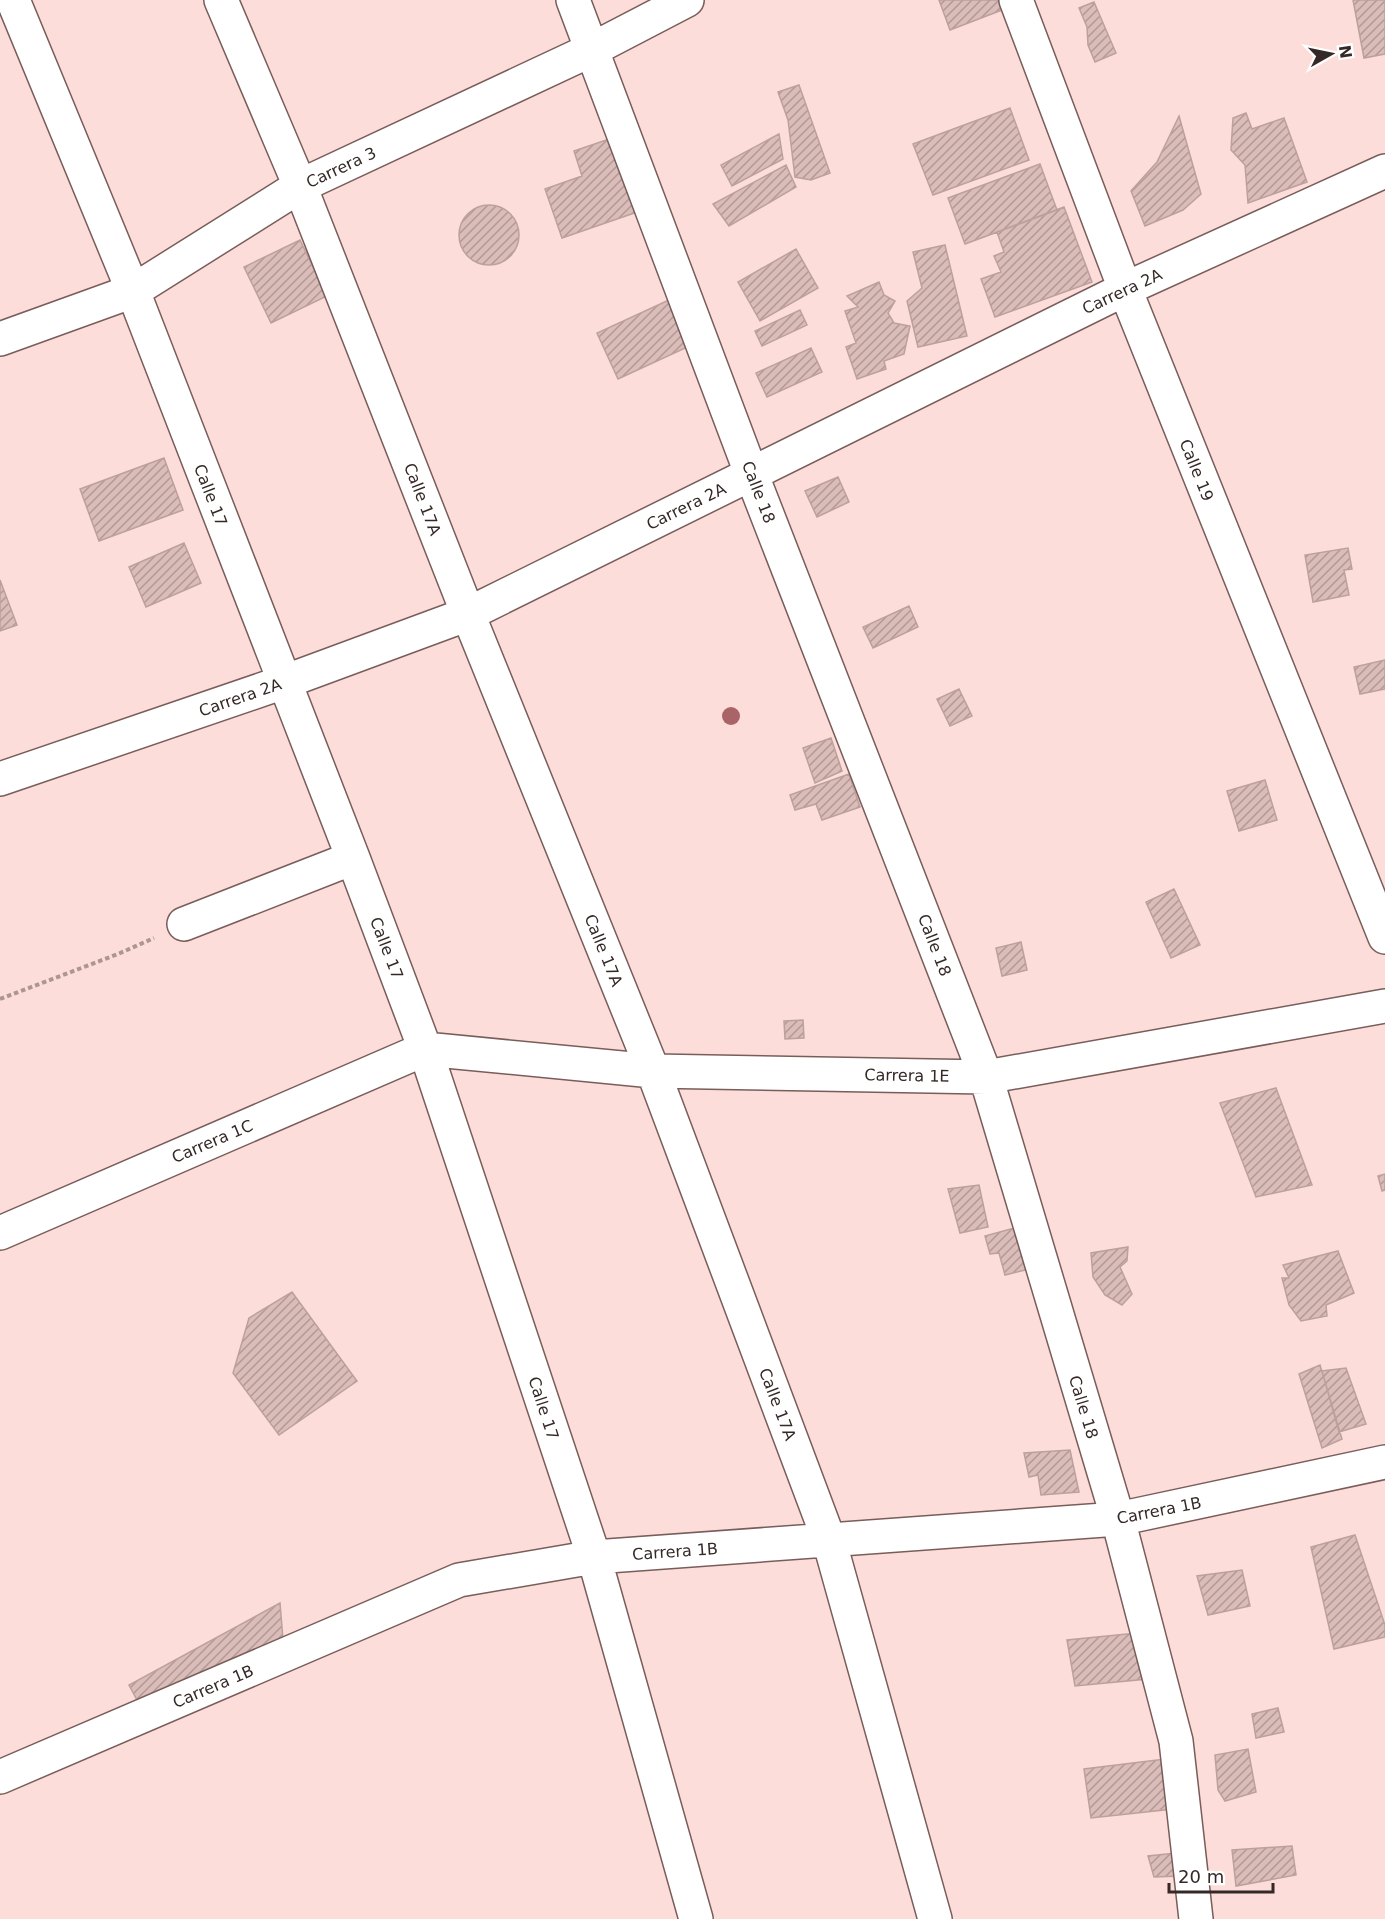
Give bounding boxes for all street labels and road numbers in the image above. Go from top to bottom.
street label: Carrera 3 [303,143,379,192]
street label: Carrera 2A [1079,265,1165,318]
street label: Calle 19 [1176,436,1218,504]
street label: Calle 18 [738,458,779,526]
street label: Calle 17A [400,460,445,538]
street label: Calle 17 [190,461,231,529]
street label: Carrera 2A [643,479,729,534]
street label: Carrera 2A [196,674,284,720]
street label: Calle 17A [580,911,627,989]
street label: Calle 18 [914,911,955,979]
street label: Calle 17 [366,914,407,982]
street label: Carrera 1E [864,1065,950,1086]
street label: Carrera 1C [169,1116,256,1167]
street label: Calle 17A [755,1365,800,1443]
street label: Calle 18 [1065,1373,1102,1441]
street label: Calle 17 [524,1374,563,1442]
street label: Carrera 1B [1115,1493,1203,1528]
street label: Carrera 1B [631,1539,719,1564]
street label: Carrera 1B [170,1661,256,1712]

